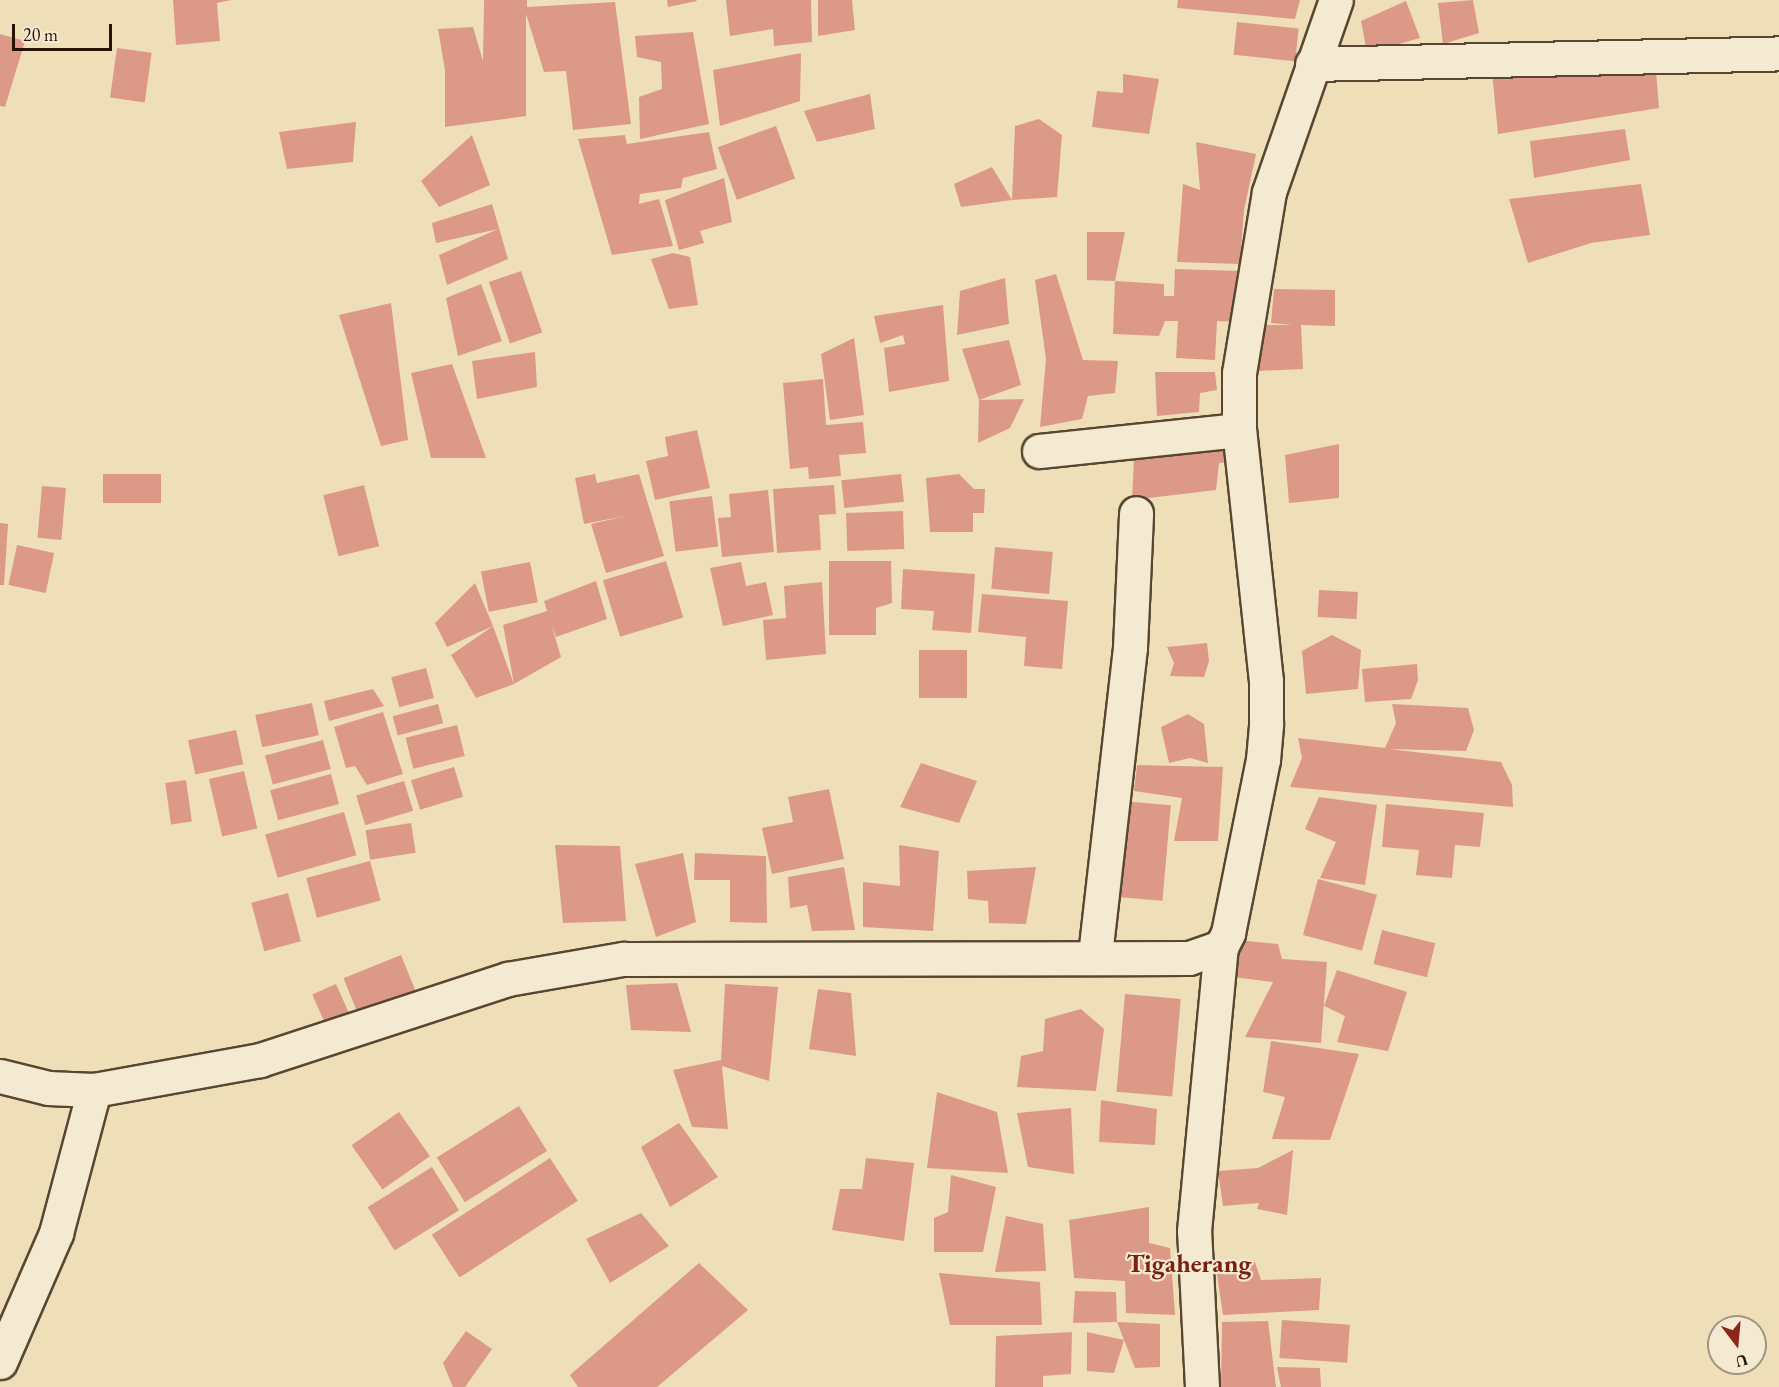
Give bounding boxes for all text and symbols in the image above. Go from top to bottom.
scale bar [15,12,116,50]
text: 20 m [23,23,58,46]
district label: Tigaherang [1127,1248,1251,1280]
north arrow [1707,1315,1767,1375]
text: U [1733,1349,1750,1373]

